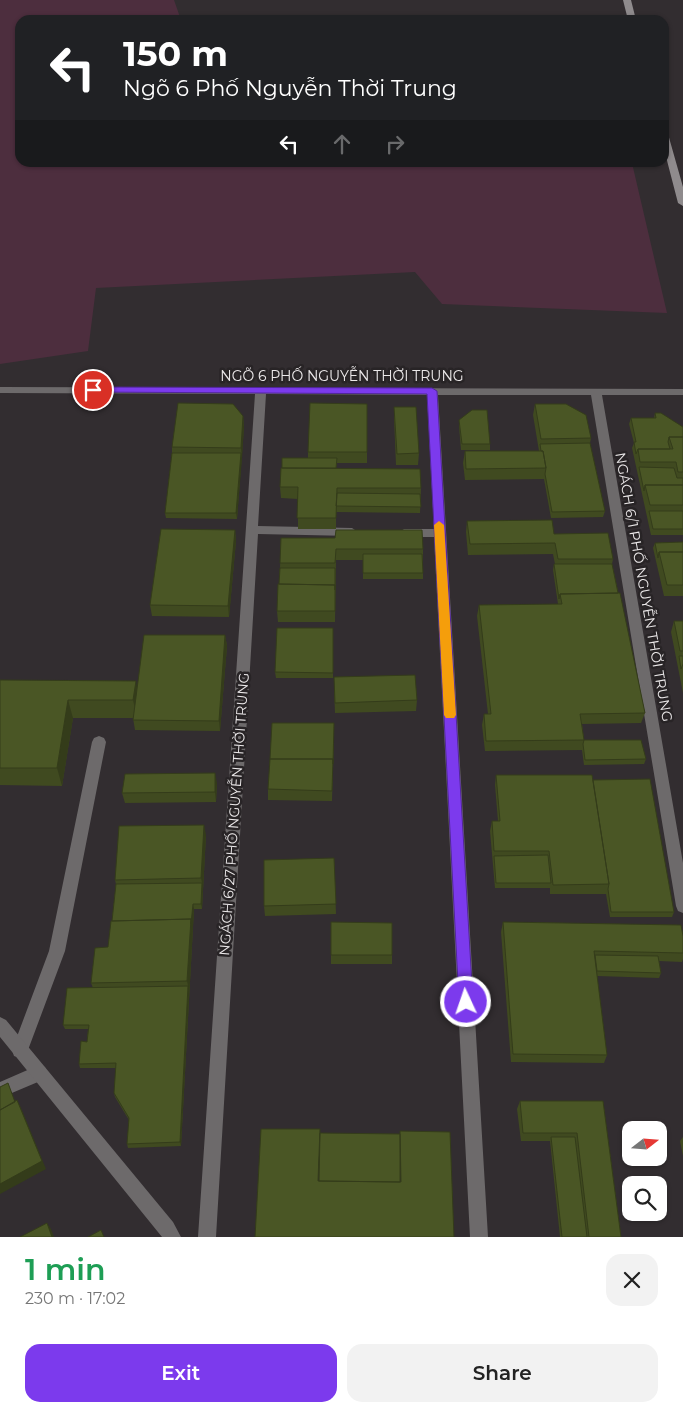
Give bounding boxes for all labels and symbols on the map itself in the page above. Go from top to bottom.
street label: NGÕ 6 PHỐ NGUYỄN THỜI TRUNG [220,366,464,385]
pin [72,369,114,411]
street label: NGÁCH 6/1 PHỐ NGUYỄN THỜI TRUNG [611,451,678,723]
street label: NGÁCH 6/27 PHỐ NGUYỄN THỜI TRUNG [214,672,253,956]
position arrow [439,975,491,1027]
north arrow [622,1121,668,1166]

